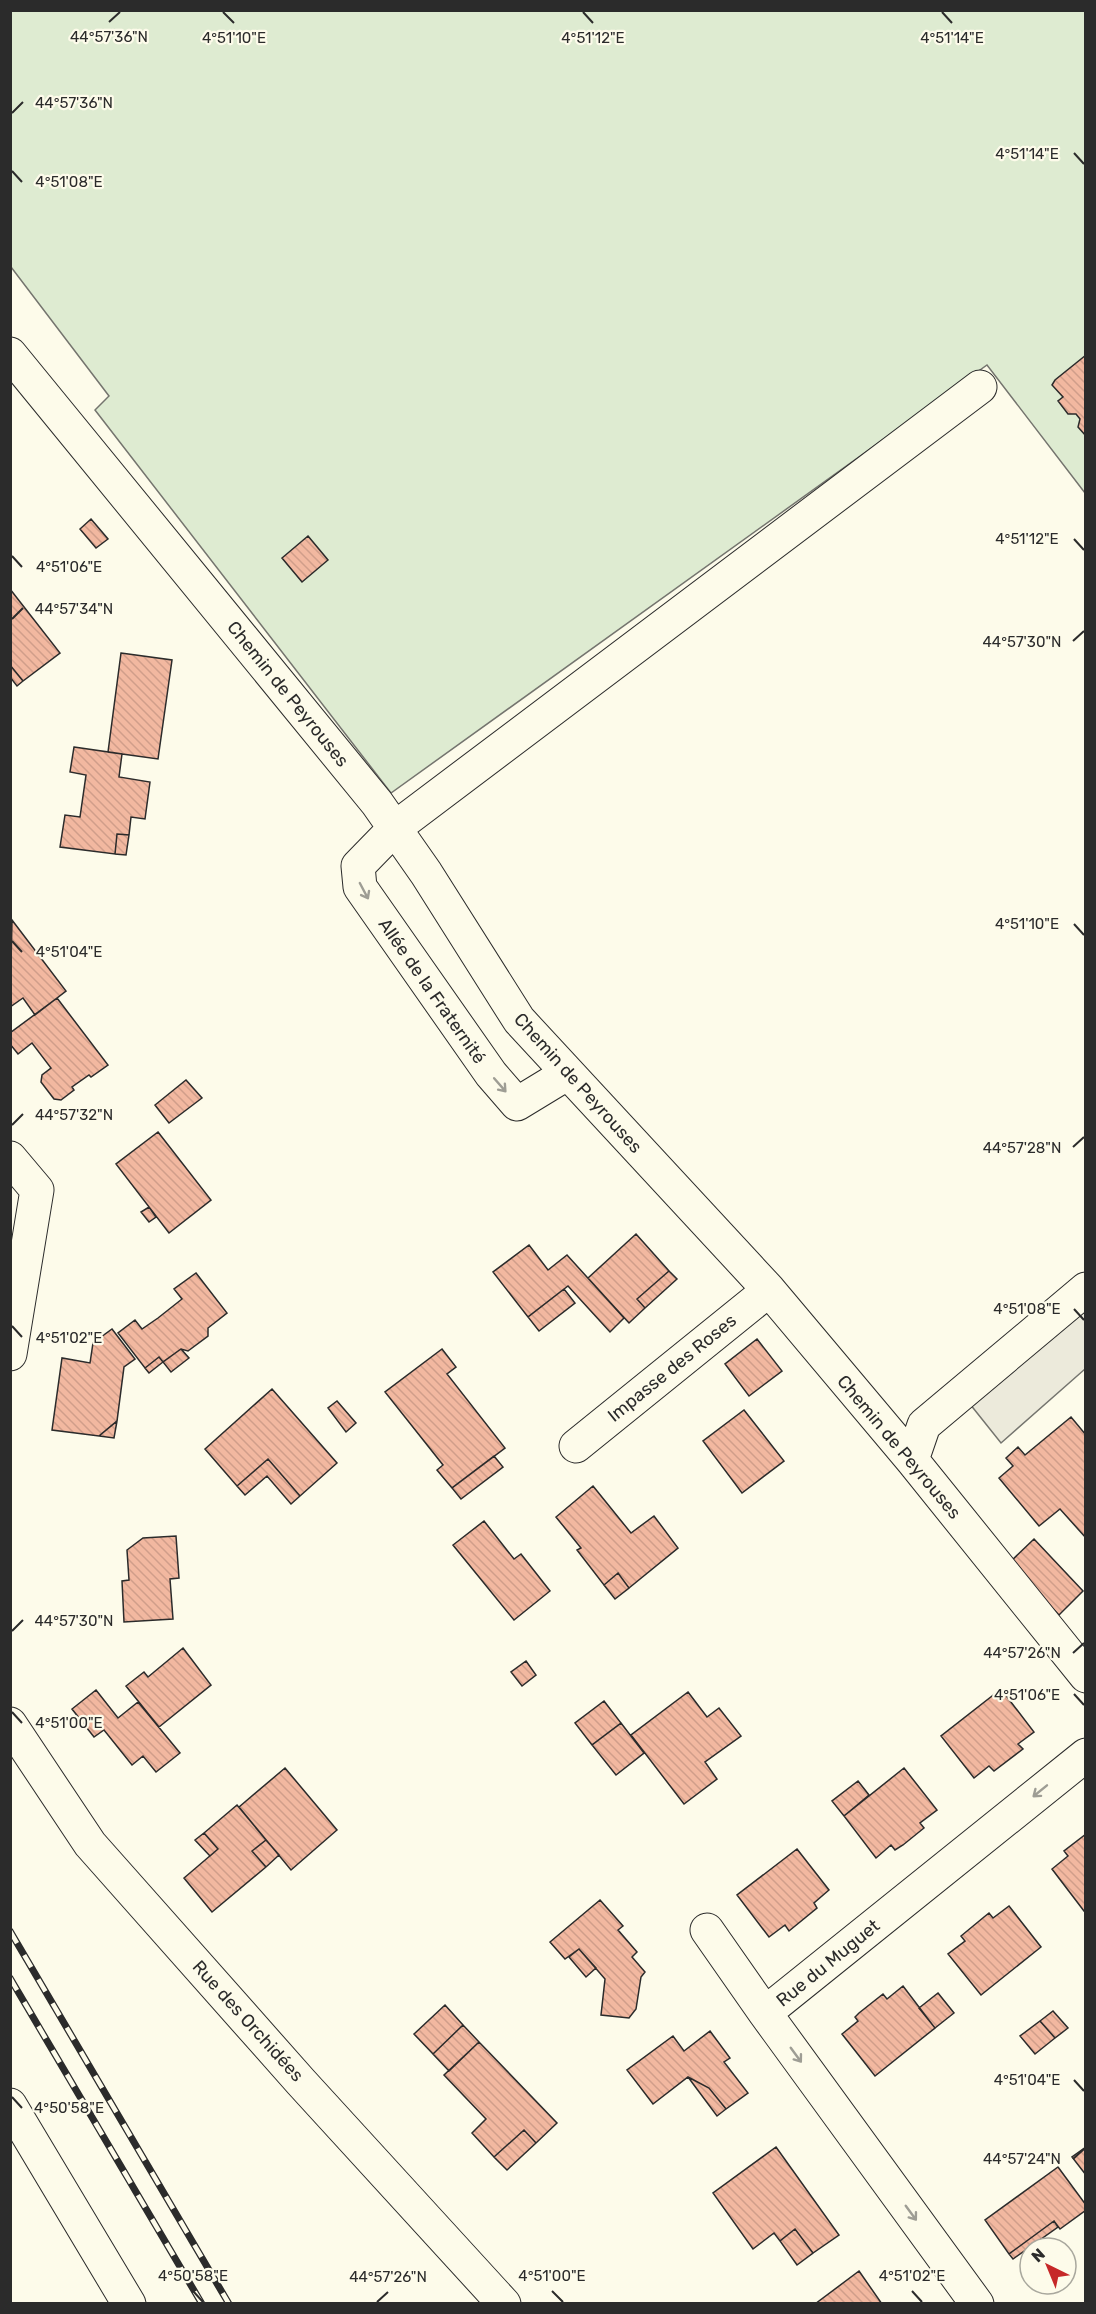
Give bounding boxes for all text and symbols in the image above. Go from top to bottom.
text: 44°57'36"N [70,28,148,46]
text: 4°51'10"E [202,29,266,47]
text: 4°51'12"E [561,29,625,47]
text: 4°51'14"E [920,29,984,47]
text: 44°57'36"N [35,94,113,112]
text: 4°51'14"E [995,145,1059,163]
text: 4°51'08"E [35,173,103,191]
text: 4°51'12"E [995,530,1059,548]
text: 4°51'06"E [36,558,102,576]
text: 44°57'34"N [35,600,113,618]
street label: Chemin de Peyrouses [222,617,354,771]
text: 44°57'30"N [983,633,1061,651]
one-way arrow [358,882,370,899]
street label: Allée de la Fraternité [374,914,490,1068]
text: 4°51'10"E [995,915,1059,933]
text: 4°51'04"E [36,943,102,961]
street label: Chemin de Peyrouses [509,1008,647,1158]
one-way arrow [493,1077,507,1092]
text: 44°57'32"N [35,1106,113,1124]
text: 44°57'28"N [983,1139,1061,1157]
text: 4°51'08"E [993,1300,1061,1318]
street label: Impasse des Roses [603,1309,741,1427]
text: 4°51'02"E [36,1329,102,1347]
street label: Chemin de Peyrouses [832,1370,966,1524]
text: 44°57'30"N [35,1612,113,1630]
text: 44°57'26"N [983,1644,1061,1662]
text: 4°51'06"E [994,1686,1060,1704]
text: 4°51'00"E [35,1714,103,1732]
one-way arrow [1032,1785,1048,1798]
street label: Rue du Muguet [772,1915,884,2011]
street label: Rue des Orchidées [188,1956,308,2086]
one-way arrow [790,2047,802,2063]
text: 4°51'04"E [994,2071,1060,2089]
text: 4°50'58"E [34,2099,104,2117]
text: 44°57'24"N [983,2150,1061,2168]
one-way arrow [904,2204,917,2220]
north arrow [1018,2236,1078,2296]
text: N [1027,2245,1049,2266]
text: 4°50'58"E [158,2267,228,2285]
text: 4°51'00"E [518,2267,586,2285]
text: 4°51'02"E [879,2267,945,2285]
text: 44°57'26"N [349,2268,427,2286]

